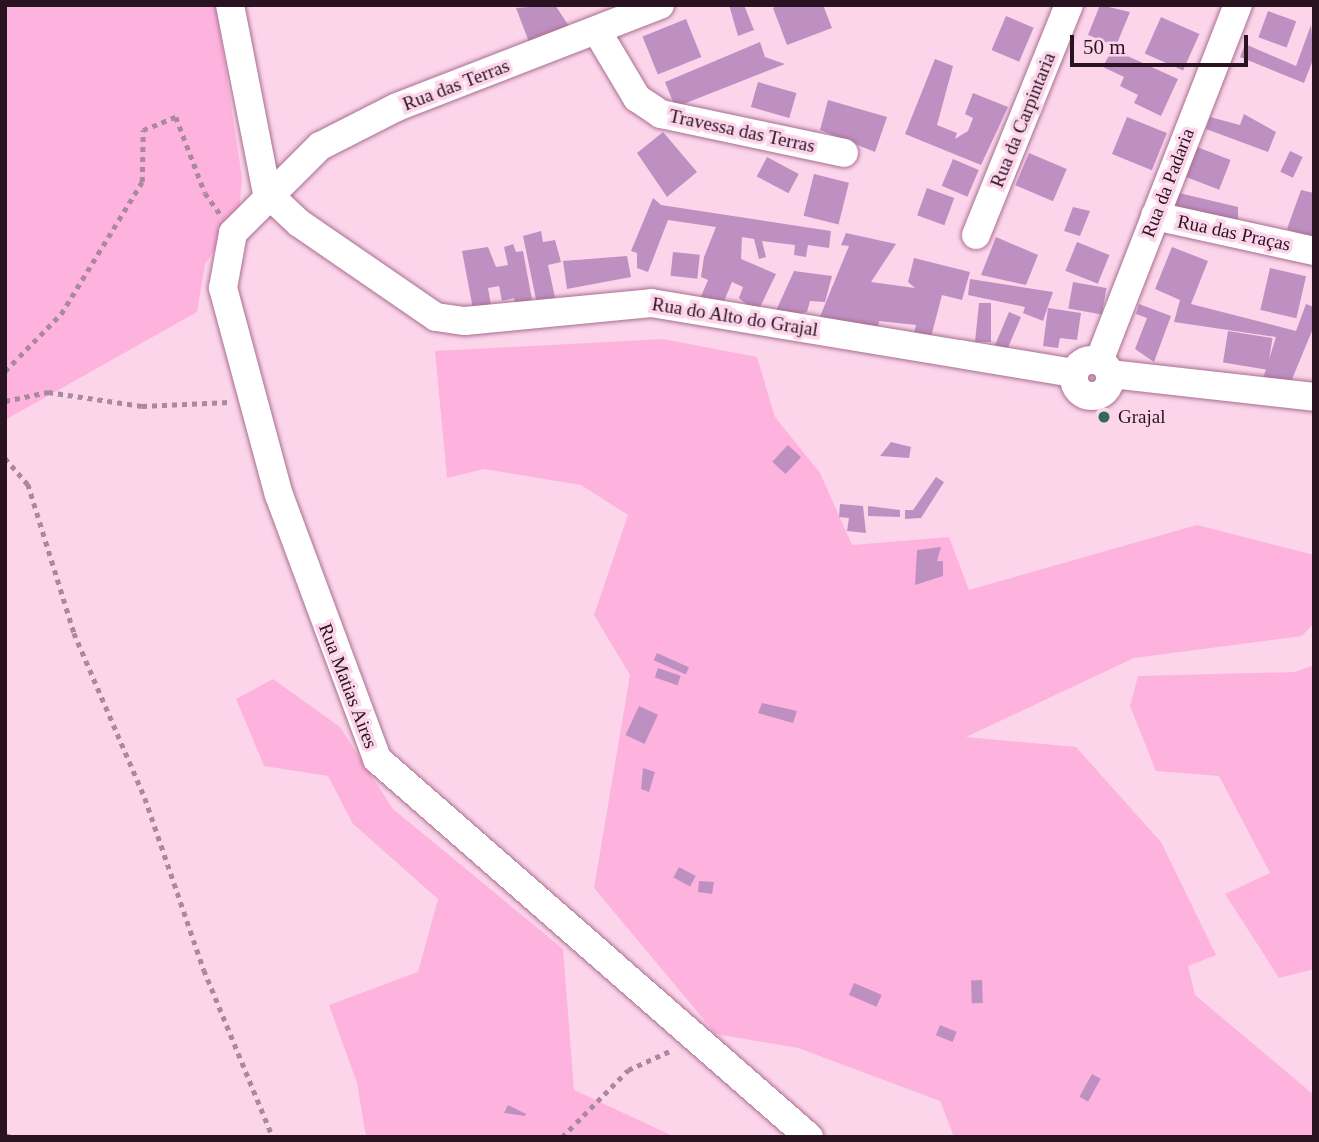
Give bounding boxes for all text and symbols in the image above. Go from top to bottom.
scale bar [1074,21,1252,65]
text: 50 m [1083,35,1126,59]
street label: Rua da Carpintaria [986,49,1060,191]
street label: Rua das Terras [399,54,513,116]
street label: Travessa das Terras [667,104,817,158]
street label: Rua da Padaria [1137,125,1199,241]
street label: Rua das Praças [1175,210,1293,256]
street label: Rua do Alto do Grajal [650,293,820,341]
place label: Grajal [1118,406,1165,428]
marker: Grajal [1096,409,1112,425]
street label: Rua Matias Aires [314,620,382,752]

